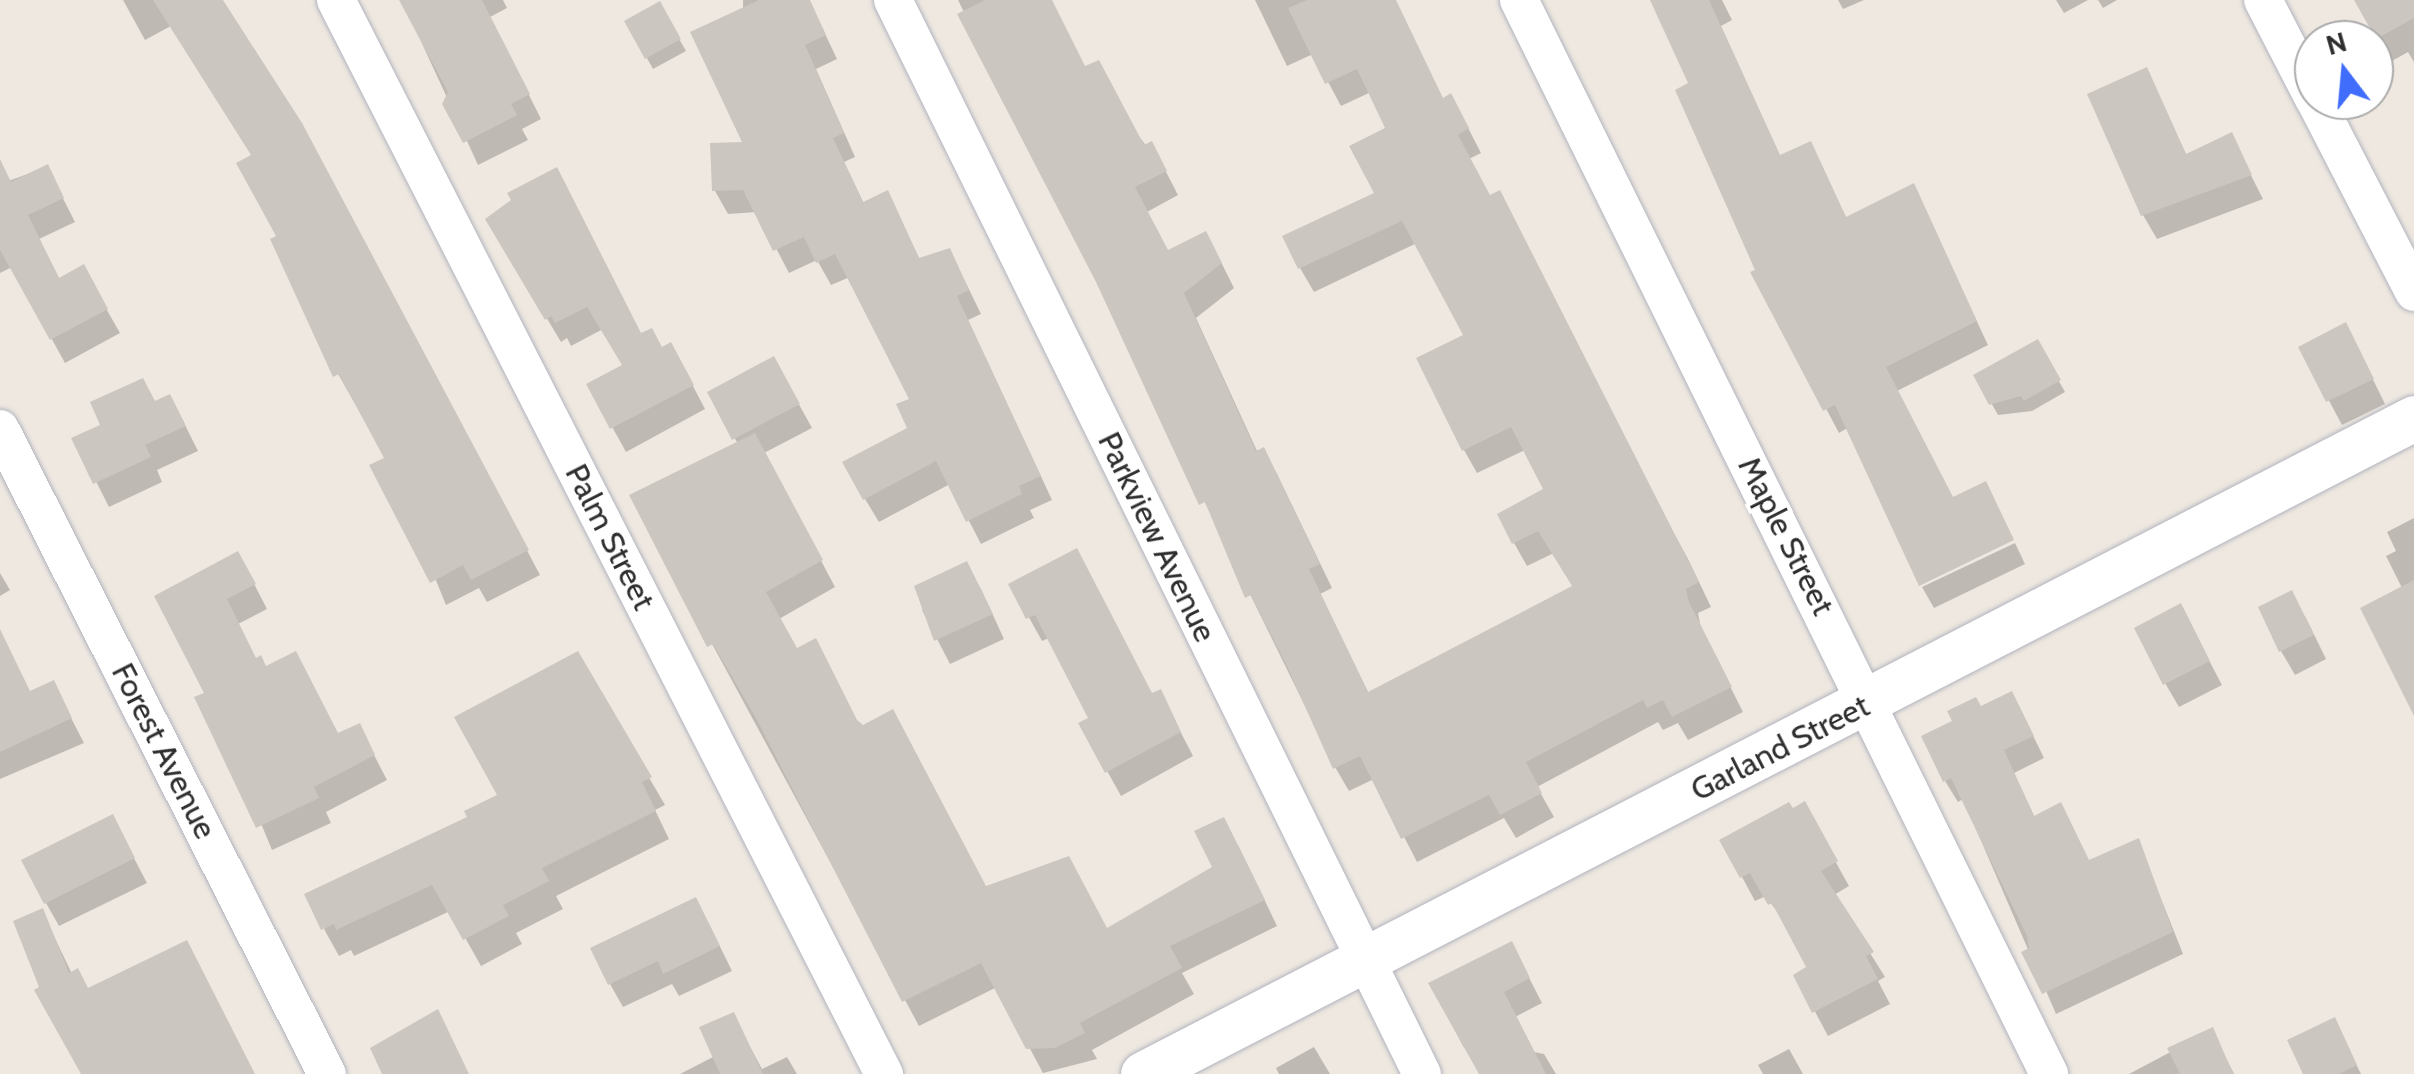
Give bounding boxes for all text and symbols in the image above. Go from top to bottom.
north arrow [2294,20,2394,120]
text: N [2322,24,2350,62]
street label: Parkview Avenue [1090,426,1224,648]
street label: Maple Street [1730,451,1842,621]
street label: Palm Street [557,458,663,616]
street label: Forest Avenue [103,657,225,845]
street label: Garland Street [1684,687,1876,809]

